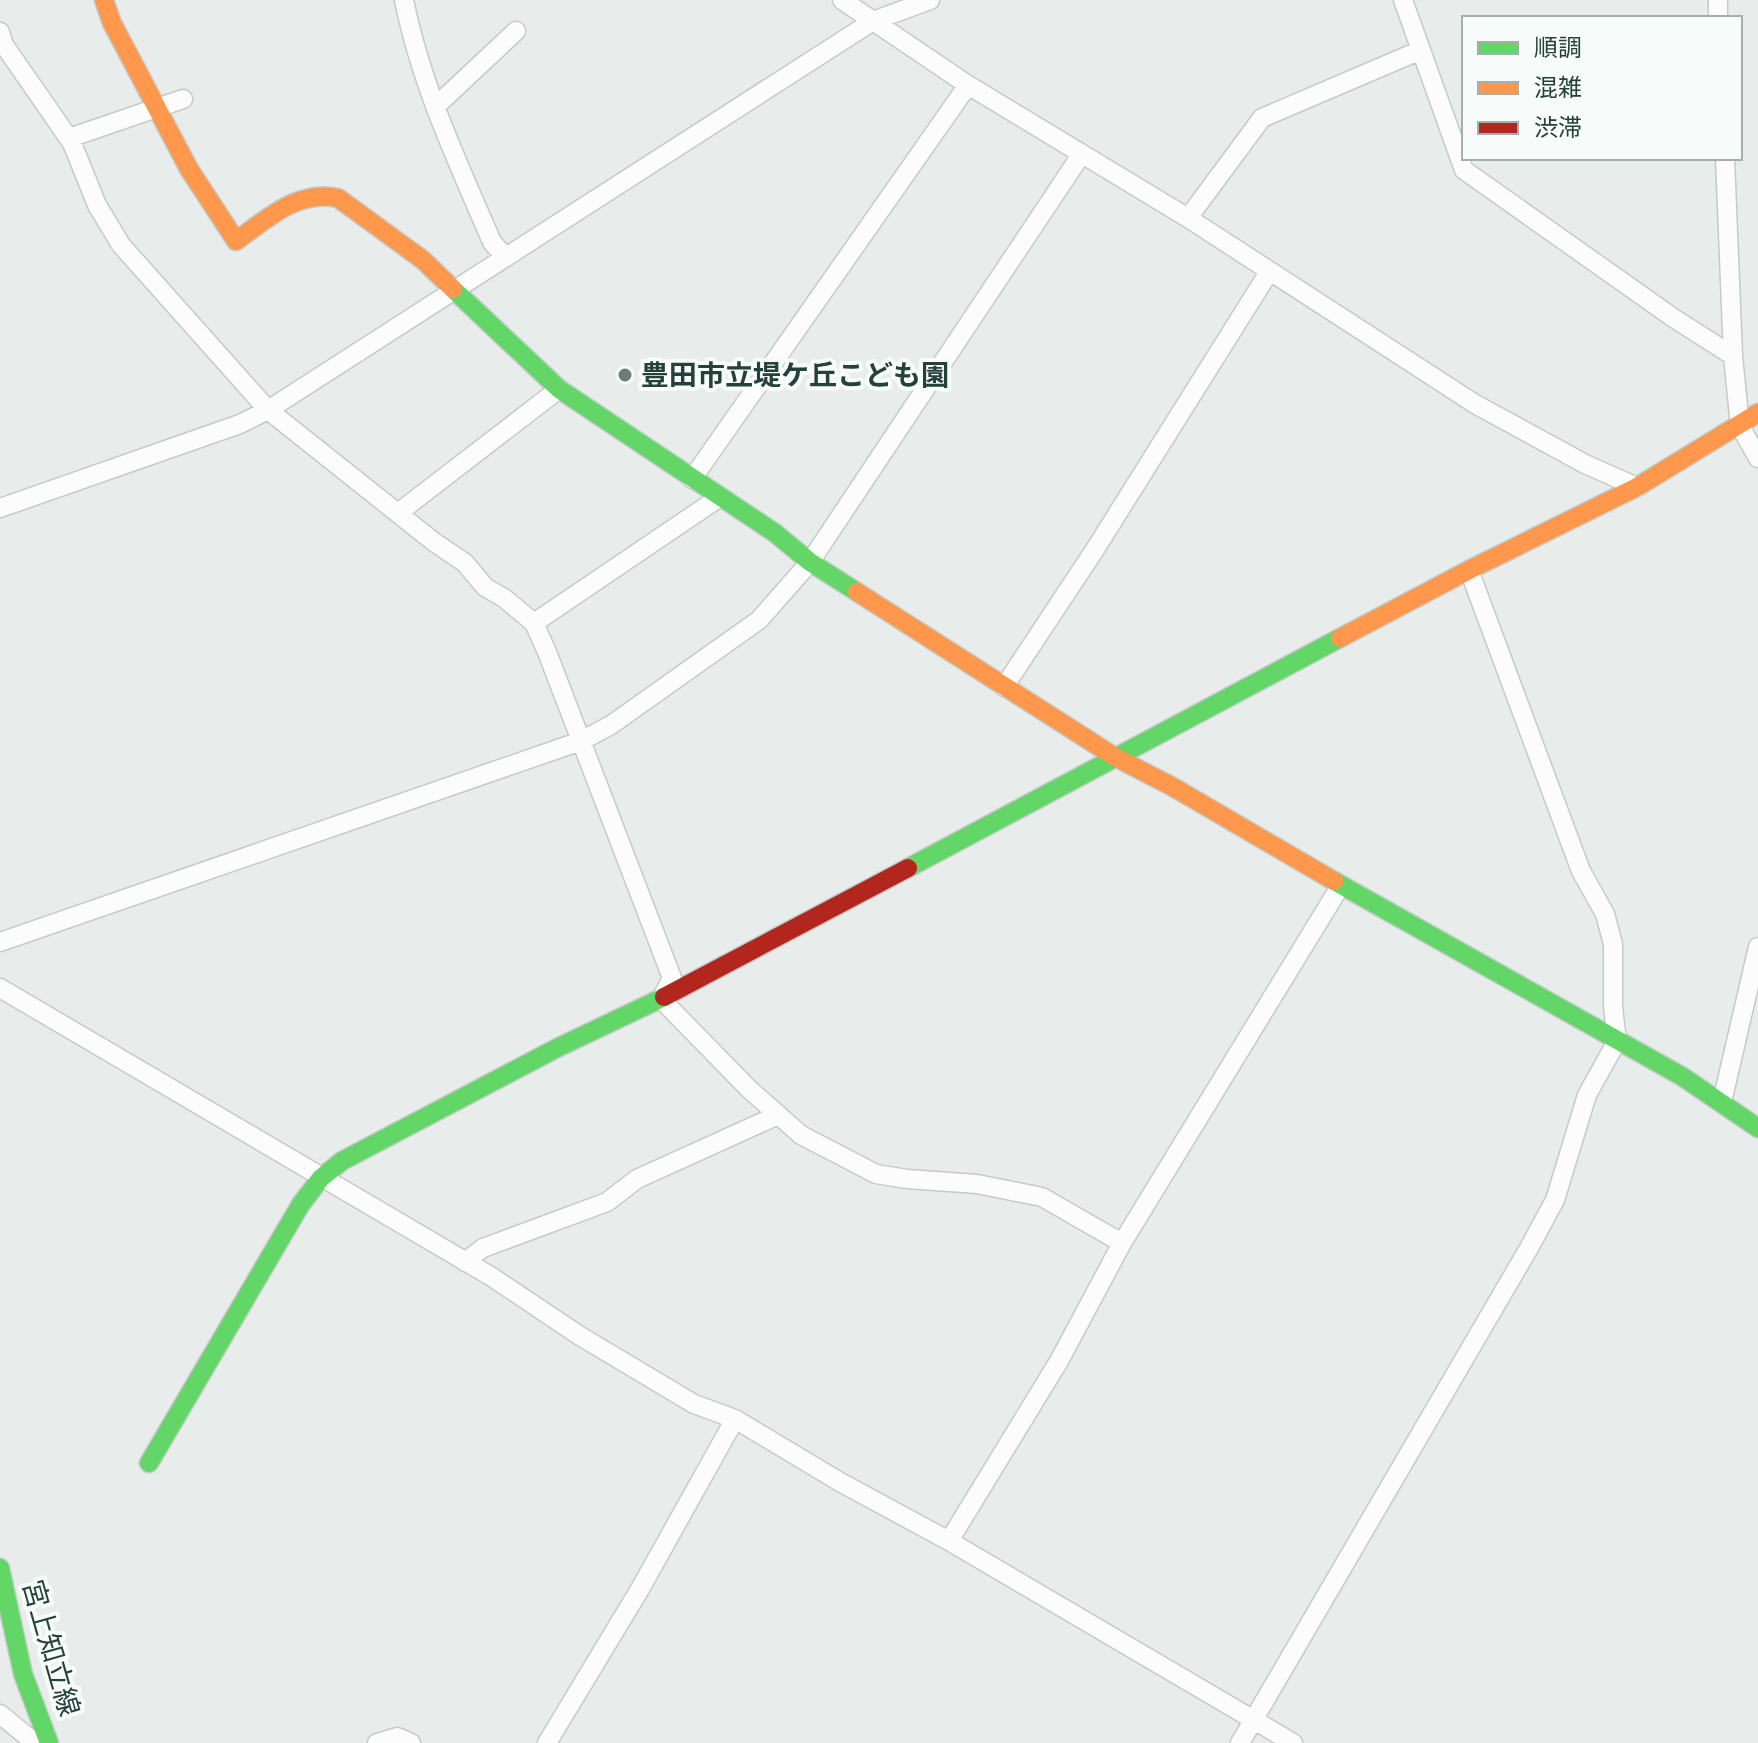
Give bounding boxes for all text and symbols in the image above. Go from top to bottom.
legend [1462,16,1742,160]
text: 順調 [1534,34,1582,62]
text: 混雑 [1534,74,1582,102]
text: 渋滞 [1534,114,1582,142]
place label: 豊田市立堤ケ丘こども園 [641,359,949,392]
marker: 豊田市立堤ケ丘こども園 [616,366,634,384]
street label: 宮上知立線 [16,1576,86,1720]

